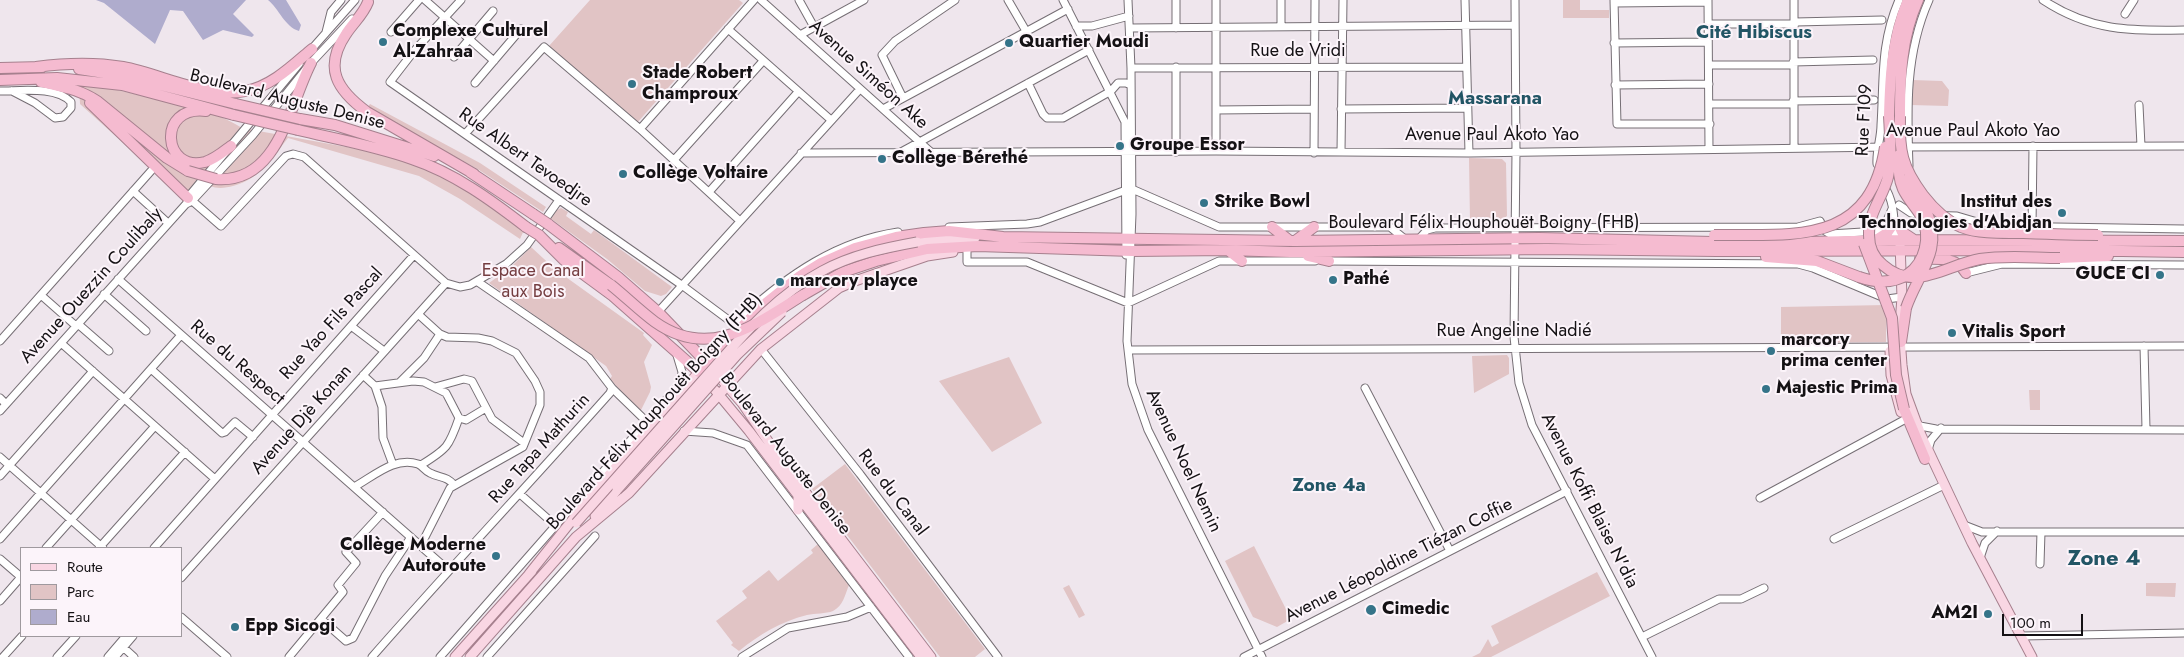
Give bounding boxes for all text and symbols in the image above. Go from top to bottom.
street label: Avenue Siméon Ake [804,16,932,134]
place label: Complexe Culturel Al-Zahraa [393,21,548,64]
district label: Cité Hibiscus [1696,22,1812,44]
place label: Quartier Moudi [1019,32,1149,54]
marker: Complexe Culturel Al-Zahraa [377,36,389,48]
marker: Quartier Moudi [1003,37,1015,49]
street label: Rue de Vridi [1250,41,1346,63]
place label: Stade Robert Champroux [642,63,752,106]
street label: Boulevard Auguste Denise [187,65,387,135]
marker: Stade Robert Champroux [626,78,638,90]
street label: Rue F109 [1852,83,1878,157]
district label: Massarana [1448,88,1542,110]
street label: Rue Albert Tevoedjre [454,104,596,212]
street label: Avenue Paul Akoto Yao [1886,121,2060,143]
street label: Avenue Paul Akoto Yao [1405,125,1579,147]
place label: Groupe Essor [1130,135,1245,157]
marker: Groupe Essor [1114,140,1126,152]
place label: Collège Bérethé [892,148,1028,170]
marker: Collège Bérethé [876,153,888,165]
place label: Collège Voltaire [633,163,768,185]
marker: Collège Voltaire [617,168,629,180]
place label: Strike Bowl [1214,192,1310,214]
place label: Institut des Technologies d'Abidjan [1859,192,2052,234]
marker: Strike Bowl [1198,197,1210,209]
street label: Avenue Ouezzin Coulibaly [16,204,168,368]
marker: Institut des Technologies d'Abidjan [2056,207,2068,219]
street label: Boulevard Félix Houphouët Boigny (FHB) [1328,213,1640,235]
park label: Espace Canal aux Bois [482,261,584,304]
street label: Rue Yao Fils Pascal [276,263,388,385]
place label: GUCE CI [2075,264,2150,286]
place label: Pathé [1343,269,1390,291]
marker: GUCE CI [2154,269,2166,281]
place label: marcory playce [790,271,918,293]
marker: Pathé [1327,274,1339,286]
marker: marcory playce [774,276,786,288]
street label: Boulevard Félix Houphouët Boigny (FHB) [543,289,767,535]
street label: Rue du Respect [185,316,289,410]
street label: Rue Angeline Nadié [1437,321,1591,343]
place label: Vitalis Sport [1962,322,2065,344]
marker: Vitalis Sport [1946,327,1958,339]
place label: marcory prima center [1781,330,1887,372]
marker: marcory prima center [1765,345,1777,357]
street label: Avenue Djè Konan [247,361,357,479]
street label: Boulevard Auguste Denise [715,369,855,539]
place label: Majestic Prima [1776,378,1898,400]
marker: Majestic Prima [1760,383,1772,395]
street label: Avenue Noel Nemin [1140,386,1226,536]
street label: Rue Tapa Mathurin [485,390,595,508]
street label: Avenue Koffi Blaise N'dia [1535,410,1643,592]
street label: Rue du Canal [853,446,931,540]
district label: Zone 4a [1292,475,1366,497]
street label: Avenue Léopoldine Tiézan Coffie [1282,494,1516,628]
place label: Collège Moderne Autoroute [340,535,486,578]
legend [20,547,182,637]
district label: Zone 4 [2067,547,2141,573]
marker: Collège Moderne Autoroute [490,550,502,562]
text: Route [67,556,103,578]
text: Parc [67,581,94,603]
place label: Cimedic [1382,599,1450,621]
marker: Cimedic [1364,603,1378,617]
place label: AM2I [1931,603,1978,625]
scale bar [2004,604,2085,636]
text: Eau [67,606,90,628]
marker: AM2I [1982,608,1994,620]
text: 100 m [2010,612,2051,634]
place label: Epp Sicogi [245,616,335,638]
marker: Epp Sicogi [229,621,241,633]

